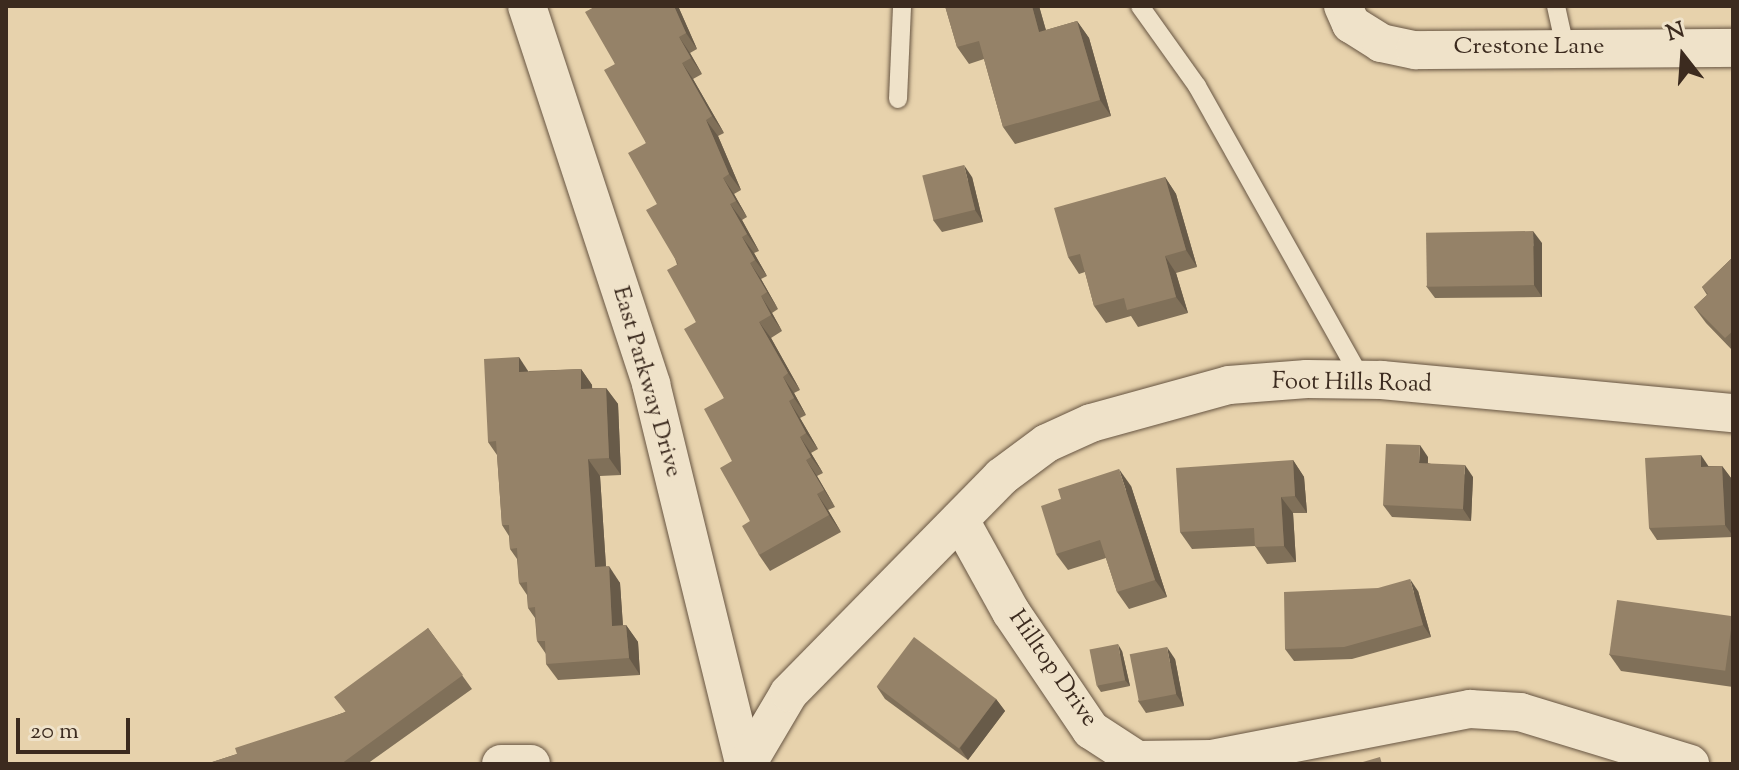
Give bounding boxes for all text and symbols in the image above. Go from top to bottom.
text: N [1663,15,1689,51]
north arrow [1643,16,1723,96]
street label: Crestone Lane [1454,34,1604,62]
street label: East Parkway Drive [605,283,687,481]
street label: Foot Hills Road [1272,368,1432,400]
street label: Hilltop Drive [1001,605,1103,733]
scale bar [20,702,134,752]
text: 20 m [30,715,79,749]

